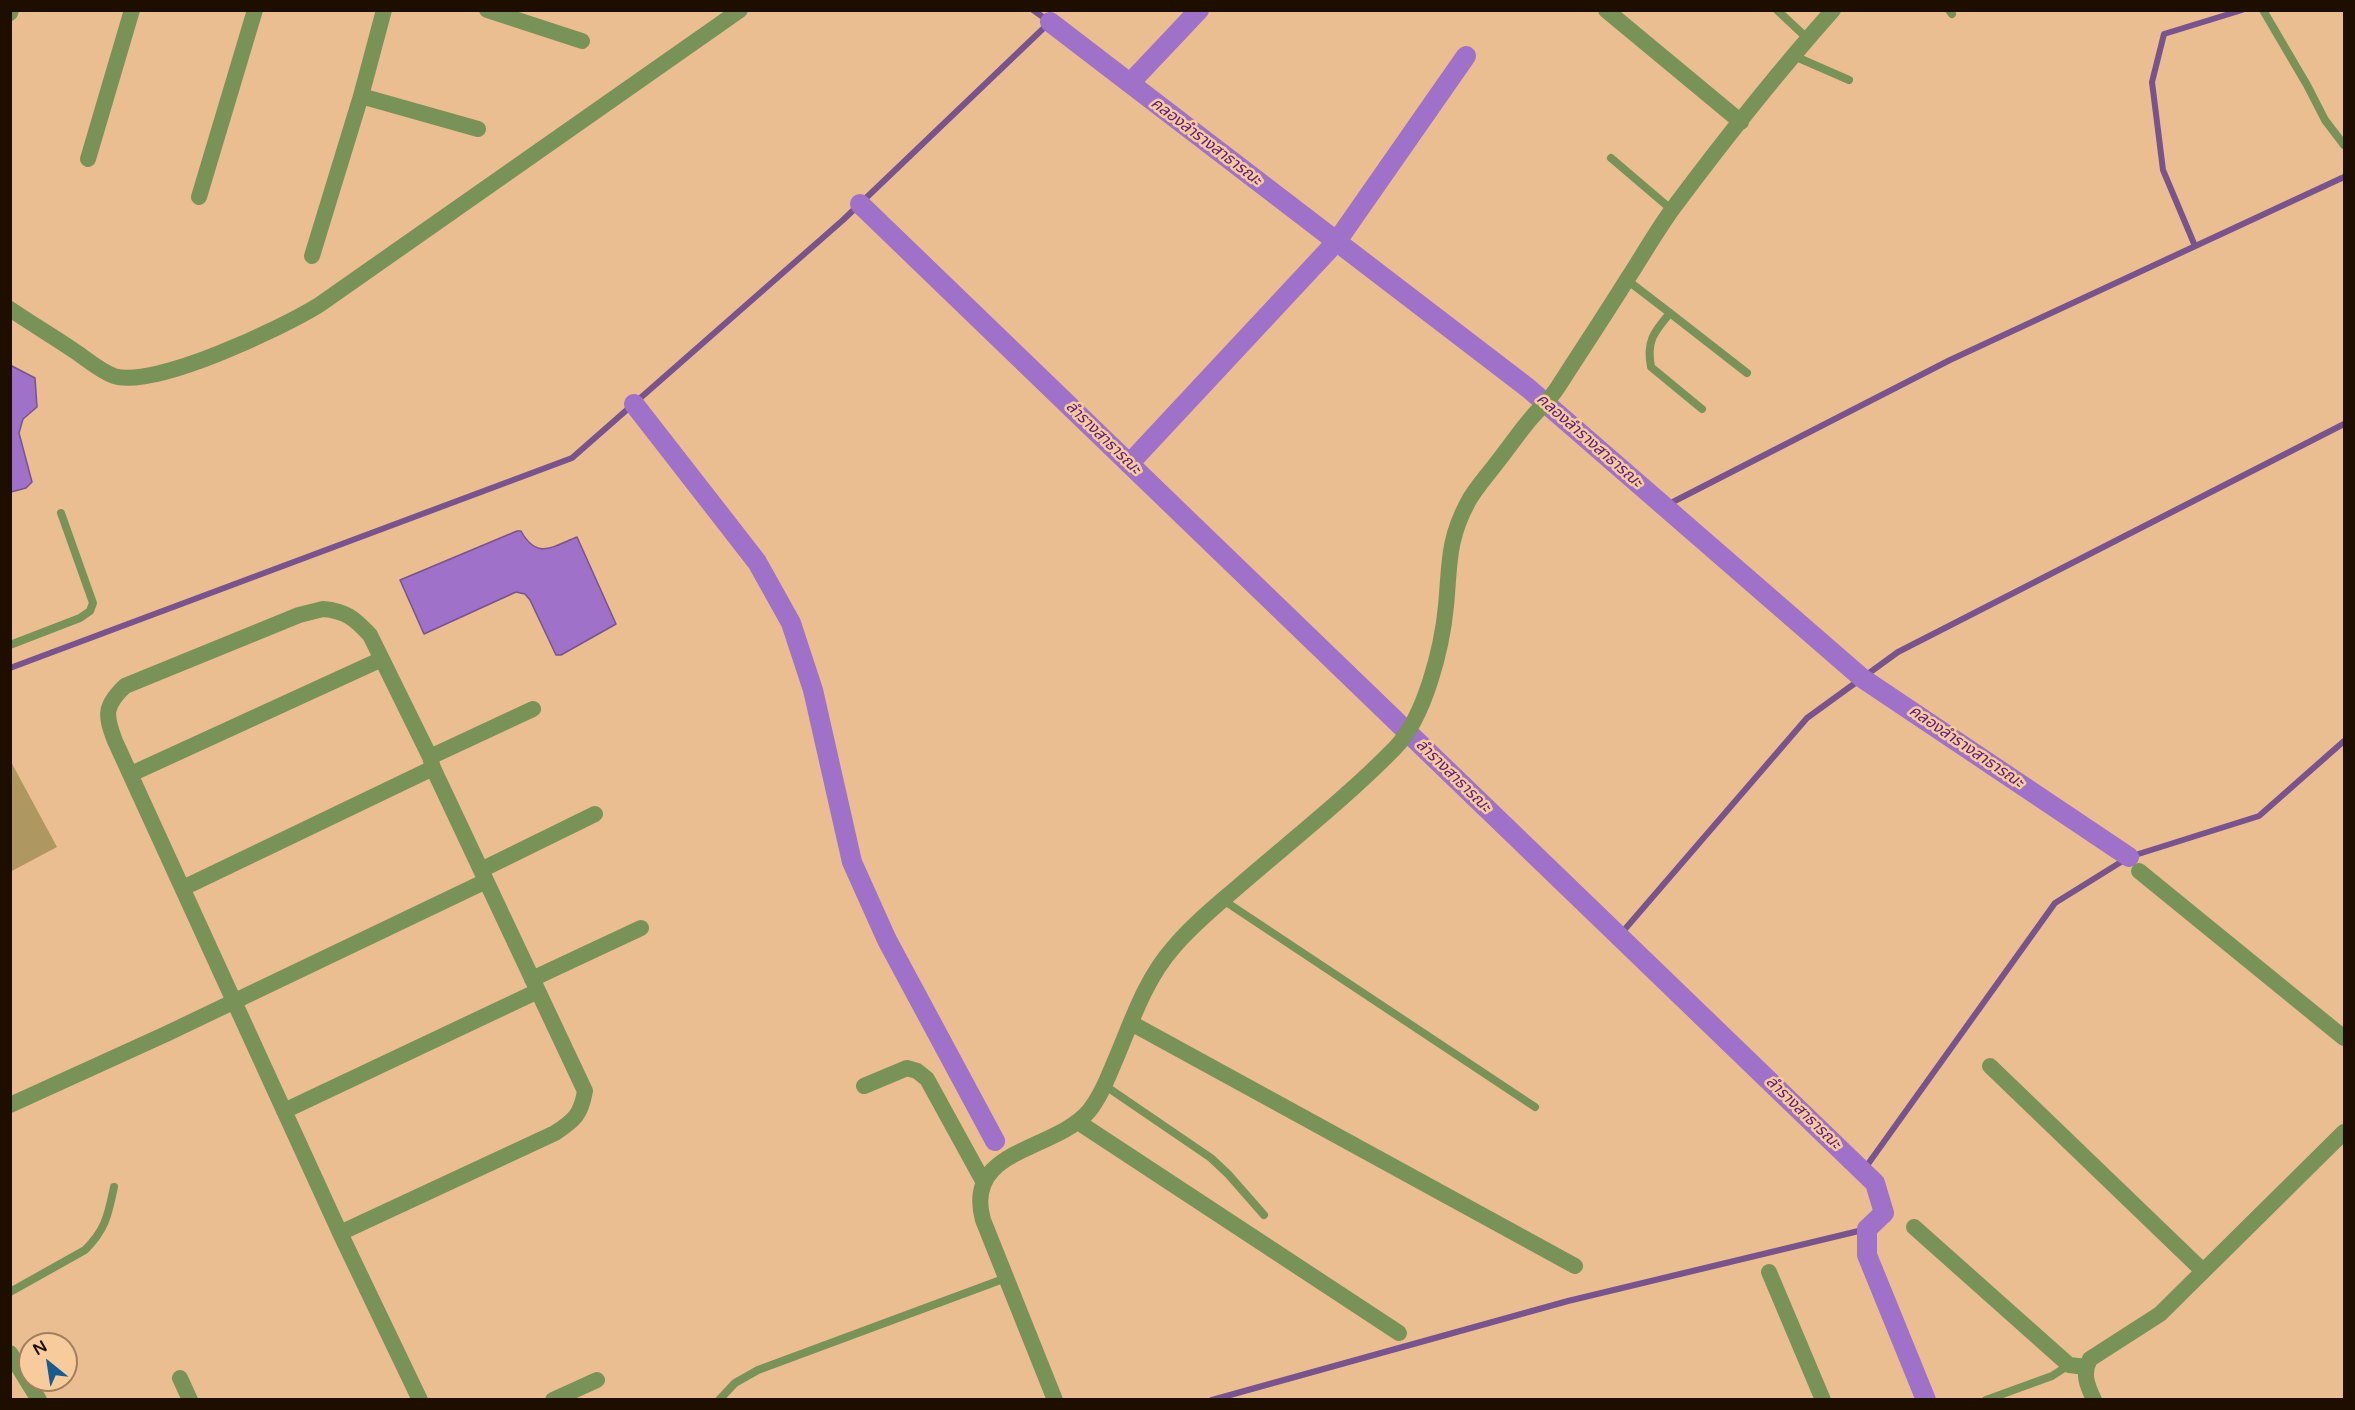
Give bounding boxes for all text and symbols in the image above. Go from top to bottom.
water label: คลองลำรางสาธารณะ [1147,94,1265,190]
water label: คลองลำรางสาธารณะ [1532,390,1646,492]
water label: ลำรางสาธารณะ [1061,397,1145,479]
water label: คลองลำรางสาธารณะ [1905,702,2027,792]
water label: ลำรางสาธารณะ [1411,735,1495,817]
water label: ลำรางสาธารณะ [1761,1072,1845,1154]
north arrow [18,1332,78,1392]
text: N [29,1336,51,1360]

